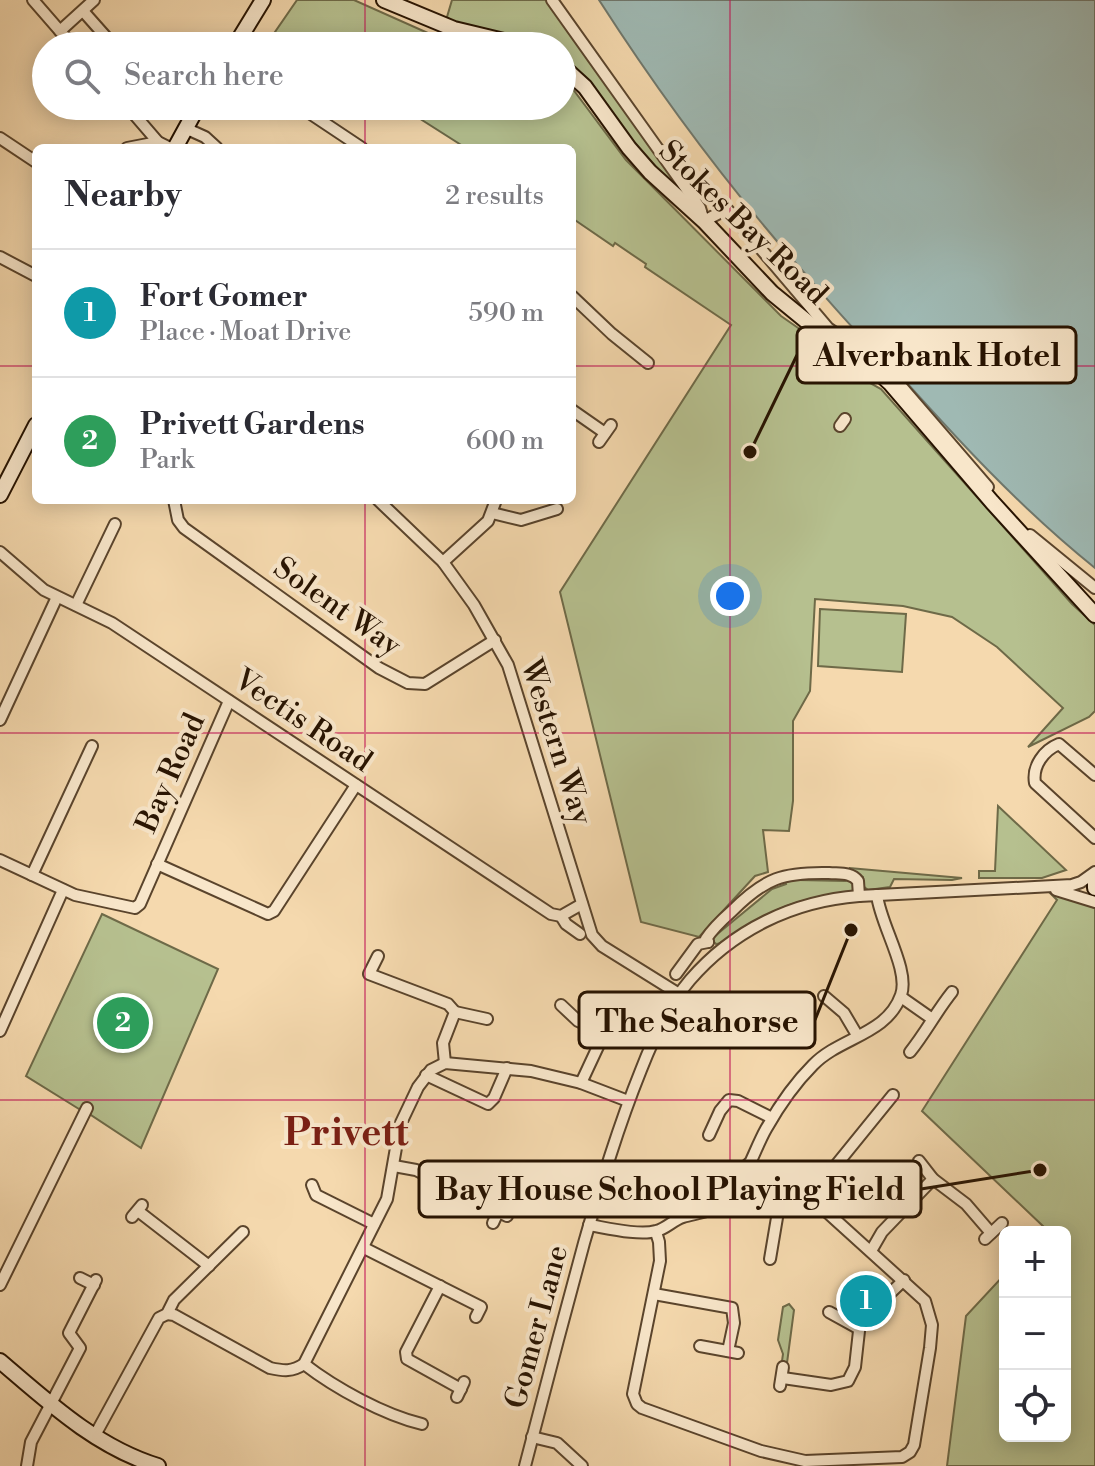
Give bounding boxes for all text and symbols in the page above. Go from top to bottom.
search box [32,32,576,120]
icon: search [60,54,104,98]
text: Search here [124,57,284,95]
street label: Stokes Bay Road [650,133,836,313]
text: Nearby [64,175,182,217]
text: 2 results [445,180,544,212]
text: Fort Gomer [140,278,308,316]
text: 1 [84,297,96,329]
text: 590 m [469,297,544,329]
text: Place · Moat Drive [140,316,351,348]
callout: Alverbank Hotel [797,327,1076,383]
text: Alverbank Hotel [812,336,1061,376]
text: Privett Gardens [140,406,365,444]
text: 2 [82,425,98,457]
text: 600 m [466,425,544,457]
text: Park [140,444,194,476]
street label: Solent Way [266,549,409,665]
your location [710,576,750,616]
street label: Western Way [511,654,601,830]
street label: Vectis Road [226,660,379,781]
street label: Bay Road [128,708,214,839]
callout: The Seahorse [579,992,815,1048]
pin: 2 [97,993,149,1053]
text: The Seahorse [595,1002,799,1042]
district label: Privett [284,1110,409,1157]
callout: Bay House School Playing Field [419,1161,921,1217]
text: Bay House School Playing Field [435,1170,905,1210]
map controls [999,1226,1071,1442]
button: + [999,1226,1071,1298]
street label: Gomer Lane [497,1241,577,1413]
pin: 1 [840,1271,892,1331]
button: − [999,1298,1071,1370]
button: locate [999,1370,1071,1442]

